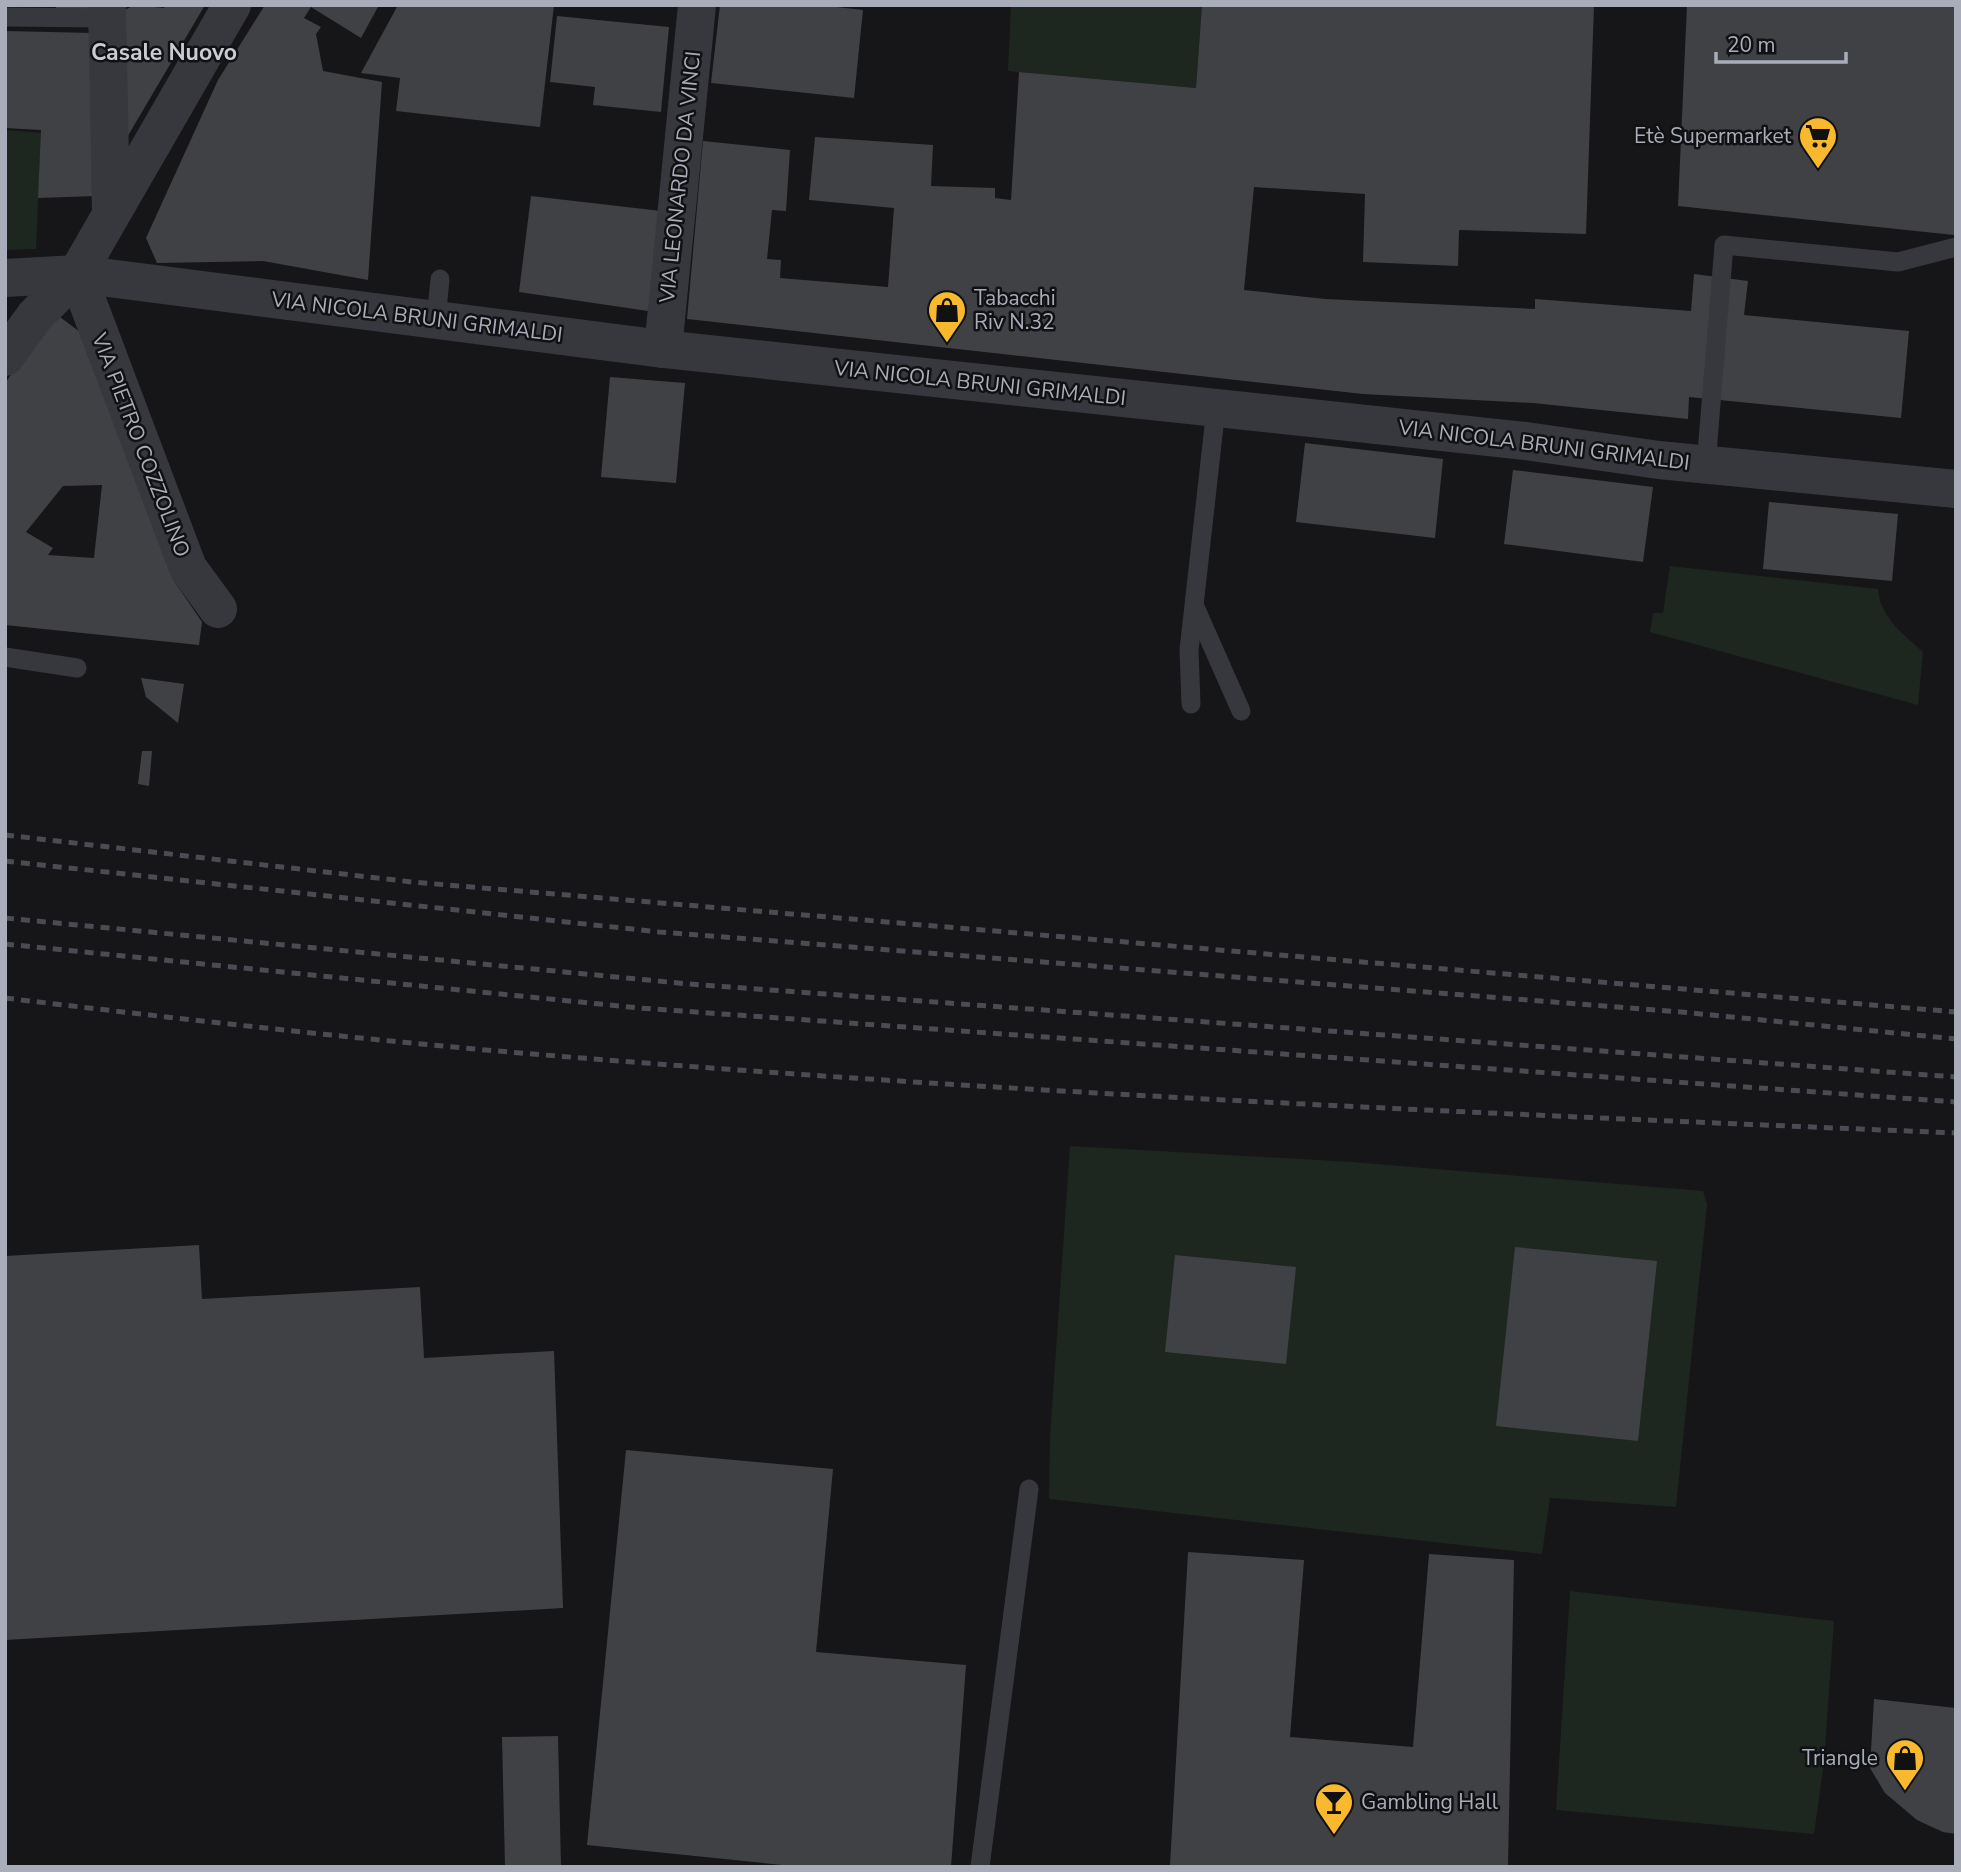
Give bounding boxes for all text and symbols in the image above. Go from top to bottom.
scale bar [1716,21,1846,65]
text: 20 m [1727,31,1776,59]
district label: Casale Nuovo [91,37,237,68]
street label: VIA LEONARDO DA VINCI [653,50,707,305]
supermarket icon: Etè Supermarket [1797,115,1839,170]
place label: Etè Supermarket [1634,122,1792,150]
place label: Tabacchi Riv N.32 [974,284,1056,336]
street label: VIA NICOLA BRUNI GRIMALDI [269,285,564,349]
shop icon: Tabacchi Riv N.32 [926,289,968,344]
street label: VIA PIETRO COZZOLINO [85,328,197,561]
street label: VIA NICOLA BRUNI GRIMALDI [832,354,1127,412]
street label: VIA NICOLA BRUNI GRIMALDI [1396,413,1691,477]
shop icon: Triangle [1884,1737,1926,1792]
place label: Triangle [1802,1744,1878,1772]
bar icon: Gambling Hall [1313,1781,1355,1836]
place label: Gambling Hall [1361,1788,1499,1816]

